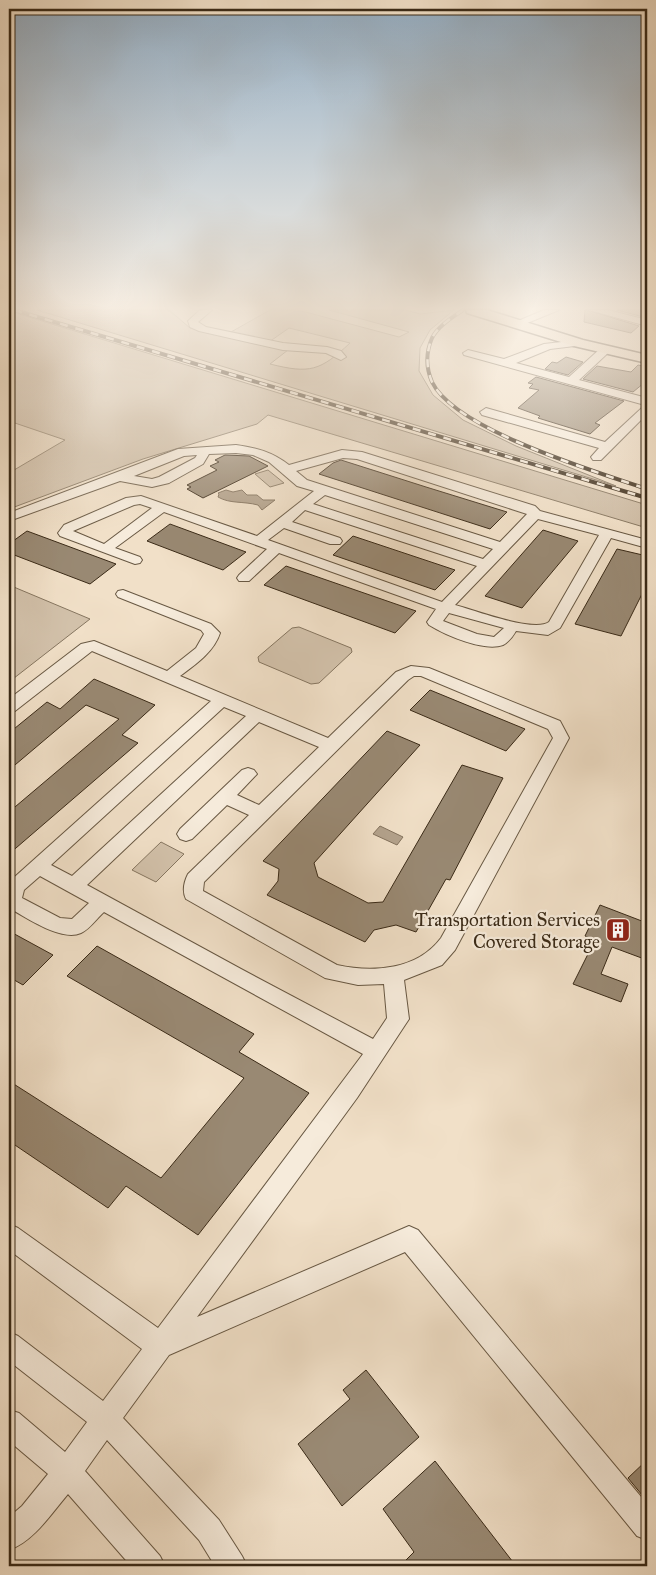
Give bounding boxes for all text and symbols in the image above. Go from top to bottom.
place label: Transportation Services Covered Storage [415,908,600,954]
building icon: Transportation Services Covered Storage [605,917,631,943]

